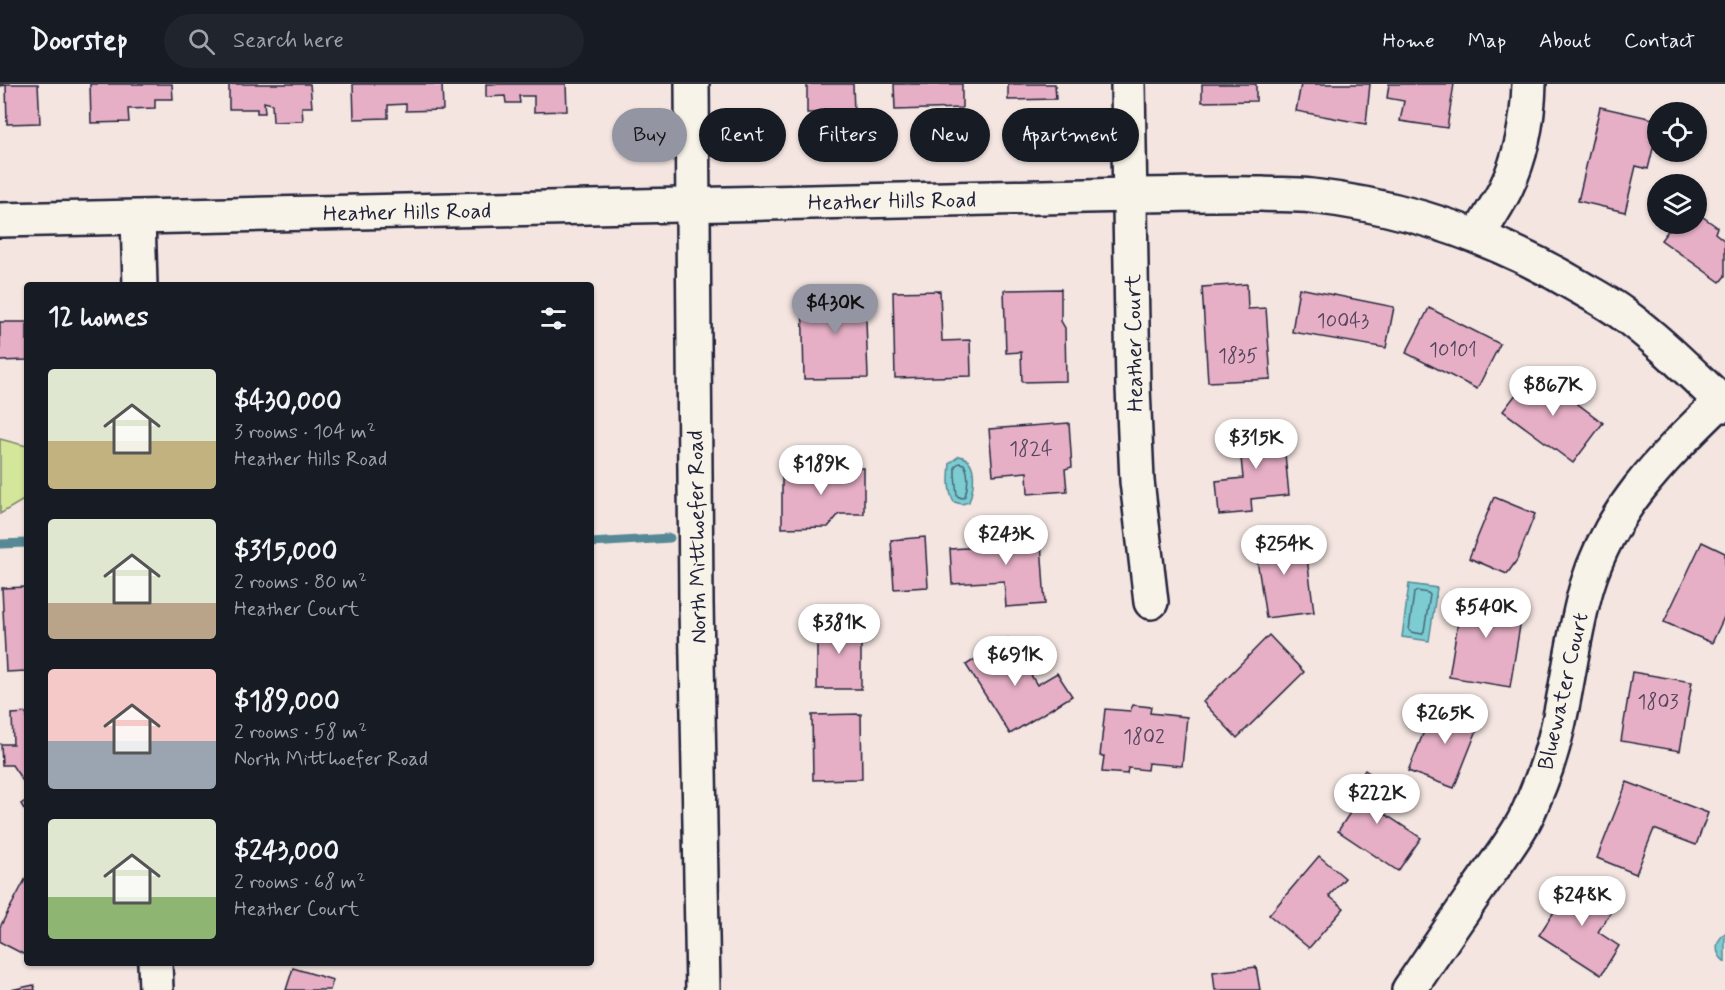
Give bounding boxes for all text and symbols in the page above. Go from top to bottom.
search box [164,14,584,68]
text: Doorstep [30,23,128,60]
icon: search [185,25,218,58]
text: Search here [233,27,344,55]
text: Home [1383,27,1435,55]
text: Map [1468,27,1506,55]
text: About [1539,27,1591,55]
text: Contact [1624,27,1695,55]
map controls [1647,102,1707,234]
button: locate [1647,102,1707,162]
chip: Buy [612,108,687,162]
chip: Rent [699,108,786,162]
chip: Filters [798,108,898,162]
chip: New [910,108,990,162]
chip: Apartment [1002,108,1139,162]
button: layers [1647,174,1707,234]
street label: Heather Hills Road [808,187,976,217]
street label: Heather Hills Road [323,198,491,228]
street label: Heather Court [1120,274,1150,412]
pin: $430K [793,284,877,335]
text: $430K [806,290,864,317]
text: 12 homes [48,301,148,335]
icon: filters [537,302,570,335]
house number: 10043 [1317,308,1369,335]
house number: 10101 [1429,337,1477,364]
house number: 1835 [1218,343,1258,370]
pin: $867K [1511,366,1595,417]
text: $867K [1523,372,1583,399]
text: $430,000 [234,385,342,419]
icon: home [96,393,168,465]
text: 3 rooms · 104 m² [234,419,376,446]
pin: $315K [1214,419,1298,470]
text: $315K [1229,425,1283,452]
street label: North Mitthoefer Road [682,430,714,644]
house number: 1824 [1009,436,1053,463]
pin: $189K [779,445,863,496]
text: Heather Hills Road [234,446,387,473]
text: $189K [793,451,849,478]
pin: $243K [964,515,1048,566]
text: $243K [978,521,1034,548]
pin: $254K [1242,525,1326,576]
text: $254K [1255,531,1313,558]
text: $315,000 [234,535,337,569]
icon: home [96,543,168,615]
text: 2 rooms · 80 m² [234,569,367,596]
pin: $540K [1444,588,1528,639]
text: $540K [1455,594,1517,621]
text: Heather Court [234,596,359,623]
pin: $381K [797,604,881,655]
text: $381K [812,610,866,637]
street label: Bluewater Court [1532,610,1596,773]
pin: $691K [973,636,1057,687]
text: $691K [987,642,1043,669]
text: $189,000 [234,685,340,719]
house number: 1803 [1638,689,1678,716]
icon: home [96,693,168,765]
pin: $265K [1403,694,1487,745]
text: $265K [1416,700,1474,727]
text: 2 rooms · 58 m² [234,719,367,746]
house number: 1802 [1123,724,1165,751]
text: North Mitthoefer Road [234,746,428,773]
pin: $222K [1335,774,1419,825]
text: $222K [1348,780,1406,807]
text: $243,000 [234,835,339,869]
icon: home [96,843,168,915]
text: 2 rooms · 68 m² [234,869,365,896]
pin: $248K [1540,876,1624,927]
text: $248K [1553,882,1611,909]
text: Heather Court [234,896,359,923]

